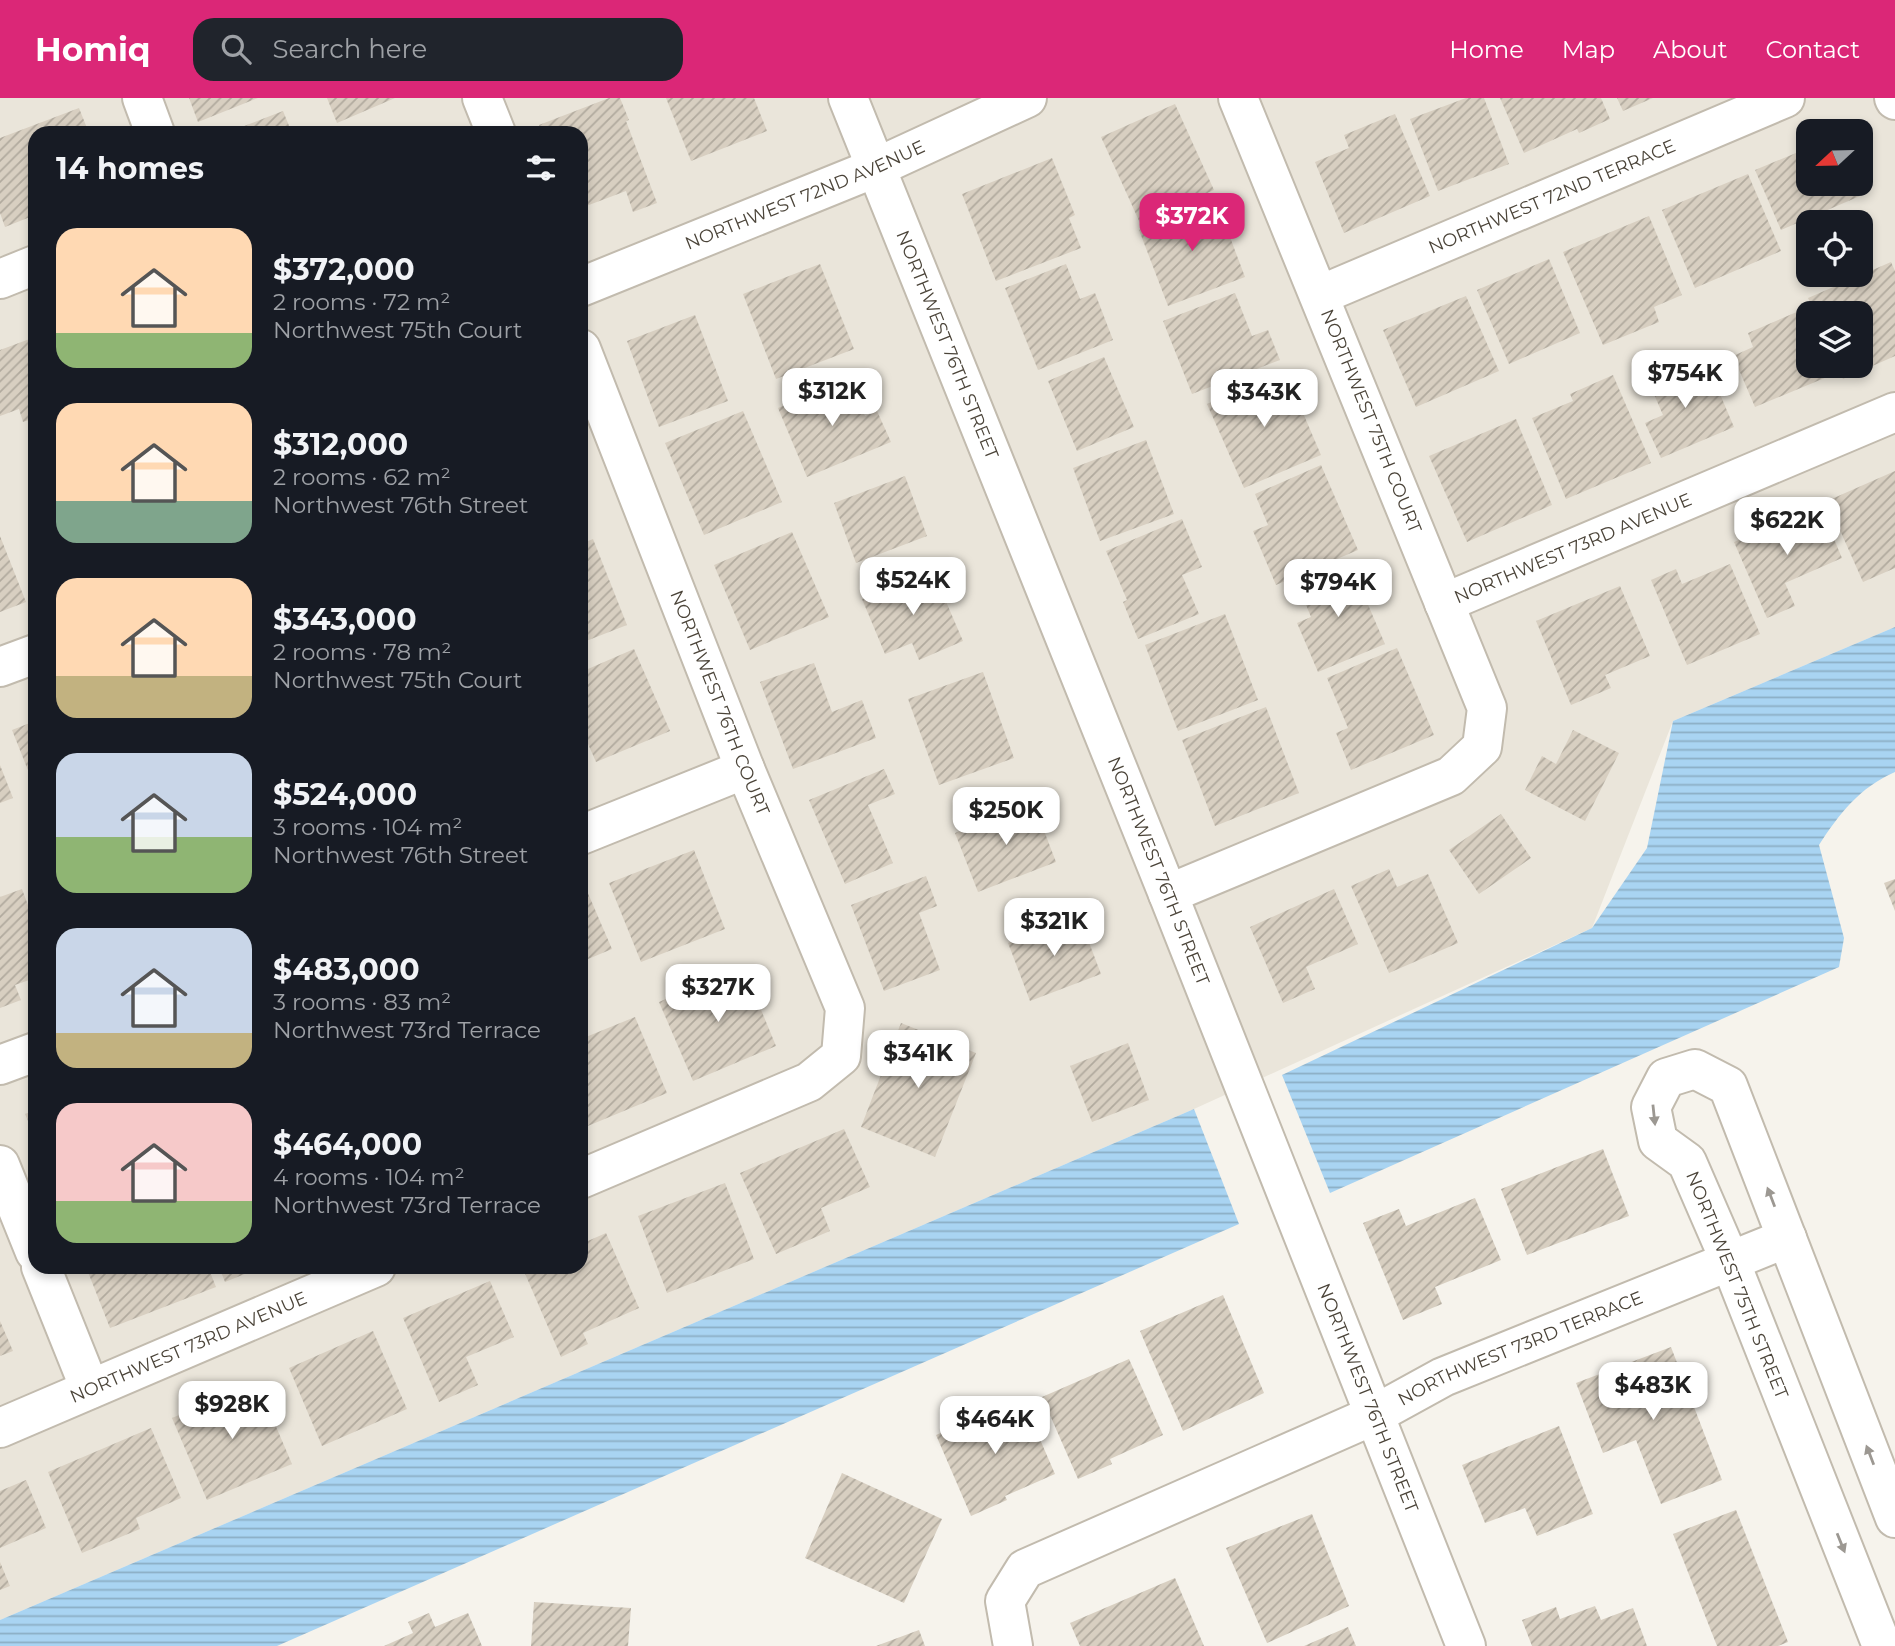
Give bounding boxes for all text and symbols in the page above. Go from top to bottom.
search box [193,18,683,81]
text: Homiq [35,29,151,69]
icon: search [217,30,255,68]
text: Search here [273,33,427,65]
text: Home [1449,35,1524,64]
text: Map [1562,35,1615,64]
text: About [1653,35,1727,64]
text: Contact [1765,35,1860,64]
north arrow [1796,119,1872,196]
map controls [1796,119,1873,378]
street label: NORTHWEST 72ND TERRACE [1425,135,1679,259]
street label: NORTHWEST 72ND AVENUE [682,136,928,255]
icon: filters [522,149,560,187]
text: 14 homes [56,150,204,187]
pin: $372K [1143,194,1241,253]
text: $372K [1156,202,1228,230]
button: locate [1796,210,1873,287]
street label: NORTHWEST 76TH STREET [891,227,1003,463]
text: $372,000 [273,251,415,288]
icon: home [112,256,196,340]
text: 2 rooms · 72 m² [273,288,450,316]
button: layers [1796,301,1873,378]
street label: NORTHWEST 75TH COURT [1316,306,1426,537]
text: Northwest 75th Court [273,316,522,344]
pin: $754K [1636,350,1734,410]
text: $754K [1648,359,1722,387]
pin: $312K [783,368,881,428]
pin: $343K [1215,370,1313,429]
text: $312K [798,377,866,405]
text: $343K [1227,378,1301,406]
text: $312,000 [273,426,408,463]
icon: home [112,431,196,515]
text: 2 rooms · 62 m² [273,463,451,491]
street label: NORTHWEST 73RD AVENUE [1451,488,1695,608]
text: Northwest 76th Street [273,491,528,519]
pin: $622K [1738,498,1836,557]
text: $622K [1750,506,1824,534]
pin: $524K [864,558,962,617]
pin: $794K [1289,560,1387,619]
text: $524K [876,566,950,594]
text: $794K [1300,568,1376,596]
street label: NORTHWEST 76TH COURT [665,587,774,819]
text: $343,000 [273,601,417,638]
icon: home [112,606,196,690]
text: 2 rooms · 78 m² [273,638,451,666]
text: Northwest 75th Court [273,666,522,694]
street label: NORTHWEST 76TH STREET [1103,753,1214,989]
text: $524,000 [273,776,417,813]
icon: home [112,781,196,865]
pin: $250K [957,788,1055,847]
text: $250K [969,796,1043,824]
text: 3 rooms · 104 m² [273,813,462,841]
text: Northwest 76th Street [273,841,528,869]
pin: $321K [1005,898,1103,958]
text: $321K [1020,907,1088,935]
text: $483,000 [273,951,420,988]
icon: home [112,956,196,1040]
pin: $327K [669,964,767,1024]
text: $327K [682,973,754,1001]
text: 3 rooms · 83 m² [273,988,451,1016]
text: Northwest 73rd Terrace [273,1016,541,1044]
pin: $341K [869,1030,967,1090]
text: $341K [883,1039,953,1067]
one-way arrow [1649,1105,1660,1127]
text: $464,000 [273,1126,422,1163]
icon: home [112,1131,196,1215]
text: 4 rooms · 104 m² [273,1163,465,1191]
street label: NORTHWEST 75TH STREET [1681,1168,1793,1403]
one-way arrow [1765,1186,1776,1207]
text: Northwest 73rd Terrace [273,1191,541,1219]
street label: NORTHWEST 76TH STREET [1312,1280,1423,1516]
street label: NORTHWEST 73RD TERRACE [1394,1286,1646,1411]
street label: NORTHWEST 73RD AVENUE [67,1287,310,1408]
pin: $483K [1604,1362,1702,1422]
text: $483K [1615,1371,1691,1399]
pin: $928K [183,1382,281,1441]
text: $928K [195,1390,269,1418]
pin: $464K [946,1396,1044,1456]
text: $464K [956,1405,1034,1433]
one-way arrow [1865,1444,1876,1465]
one-way arrow [1836,1532,1847,1553]

